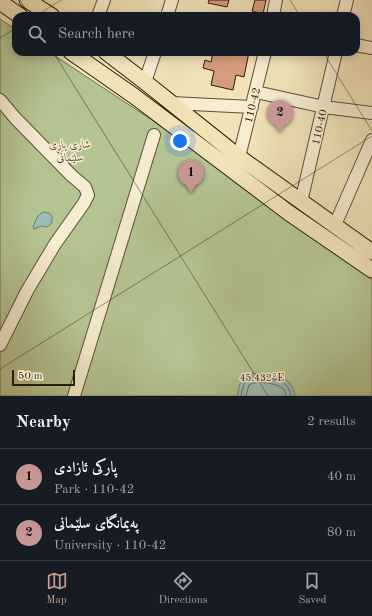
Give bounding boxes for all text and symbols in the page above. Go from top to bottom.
search box [12,12,360,56]
icon: search [26,23,48,45]
text: Search here [58,27,135,42]
street label: 110-42 [244,87,263,124]
pin: 2 [267,100,293,133]
street label: 110-40 [311,109,330,146]
your location [170,131,190,151]
park label: شاری یاری سلێمانی [49,140,91,164]
pin: 1 [178,160,204,193]
scale bar [12,368,75,387]
text: 50 m [18,371,43,382]
text: 45.432°E [240,373,284,383]
text: Nearby [16,414,71,431]
text: 2 results [307,415,356,428]
text: پارکی ئازادی [54,461,117,476]
text: 1 [25,470,33,483]
text: 40 m [327,470,356,483]
text: Park · 110-42 [54,483,134,496]
text: پەیمانگای سلێمانی [54,517,138,532]
text: 2 [25,526,33,539]
text: 80 m [327,526,356,539]
text: University · 110-42 [54,539,166,552]
tab: Map [46,570,68,608]
tab: Directions [159,570,207,608]
tab: Saved [298,570,326,608]

